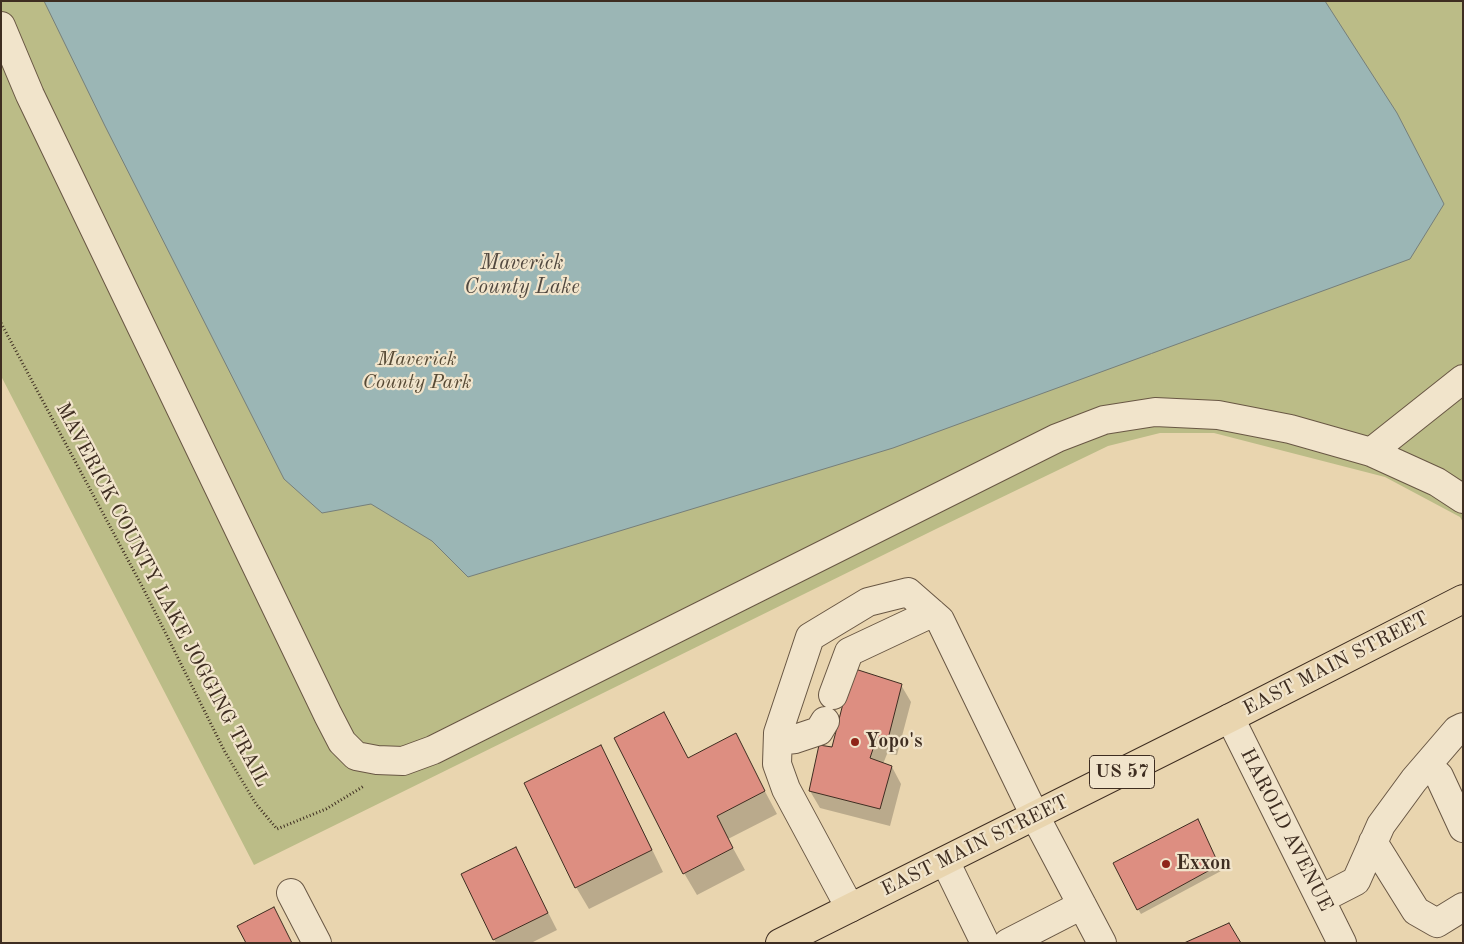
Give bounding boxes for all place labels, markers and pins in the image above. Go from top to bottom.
place label: Yopo's [865,730,923,754]
marker: Yopo's [849,736,861,748]
place label: Exxon [1176,852,1231,876]
marker: Exxon [1160,858,1172,870]

